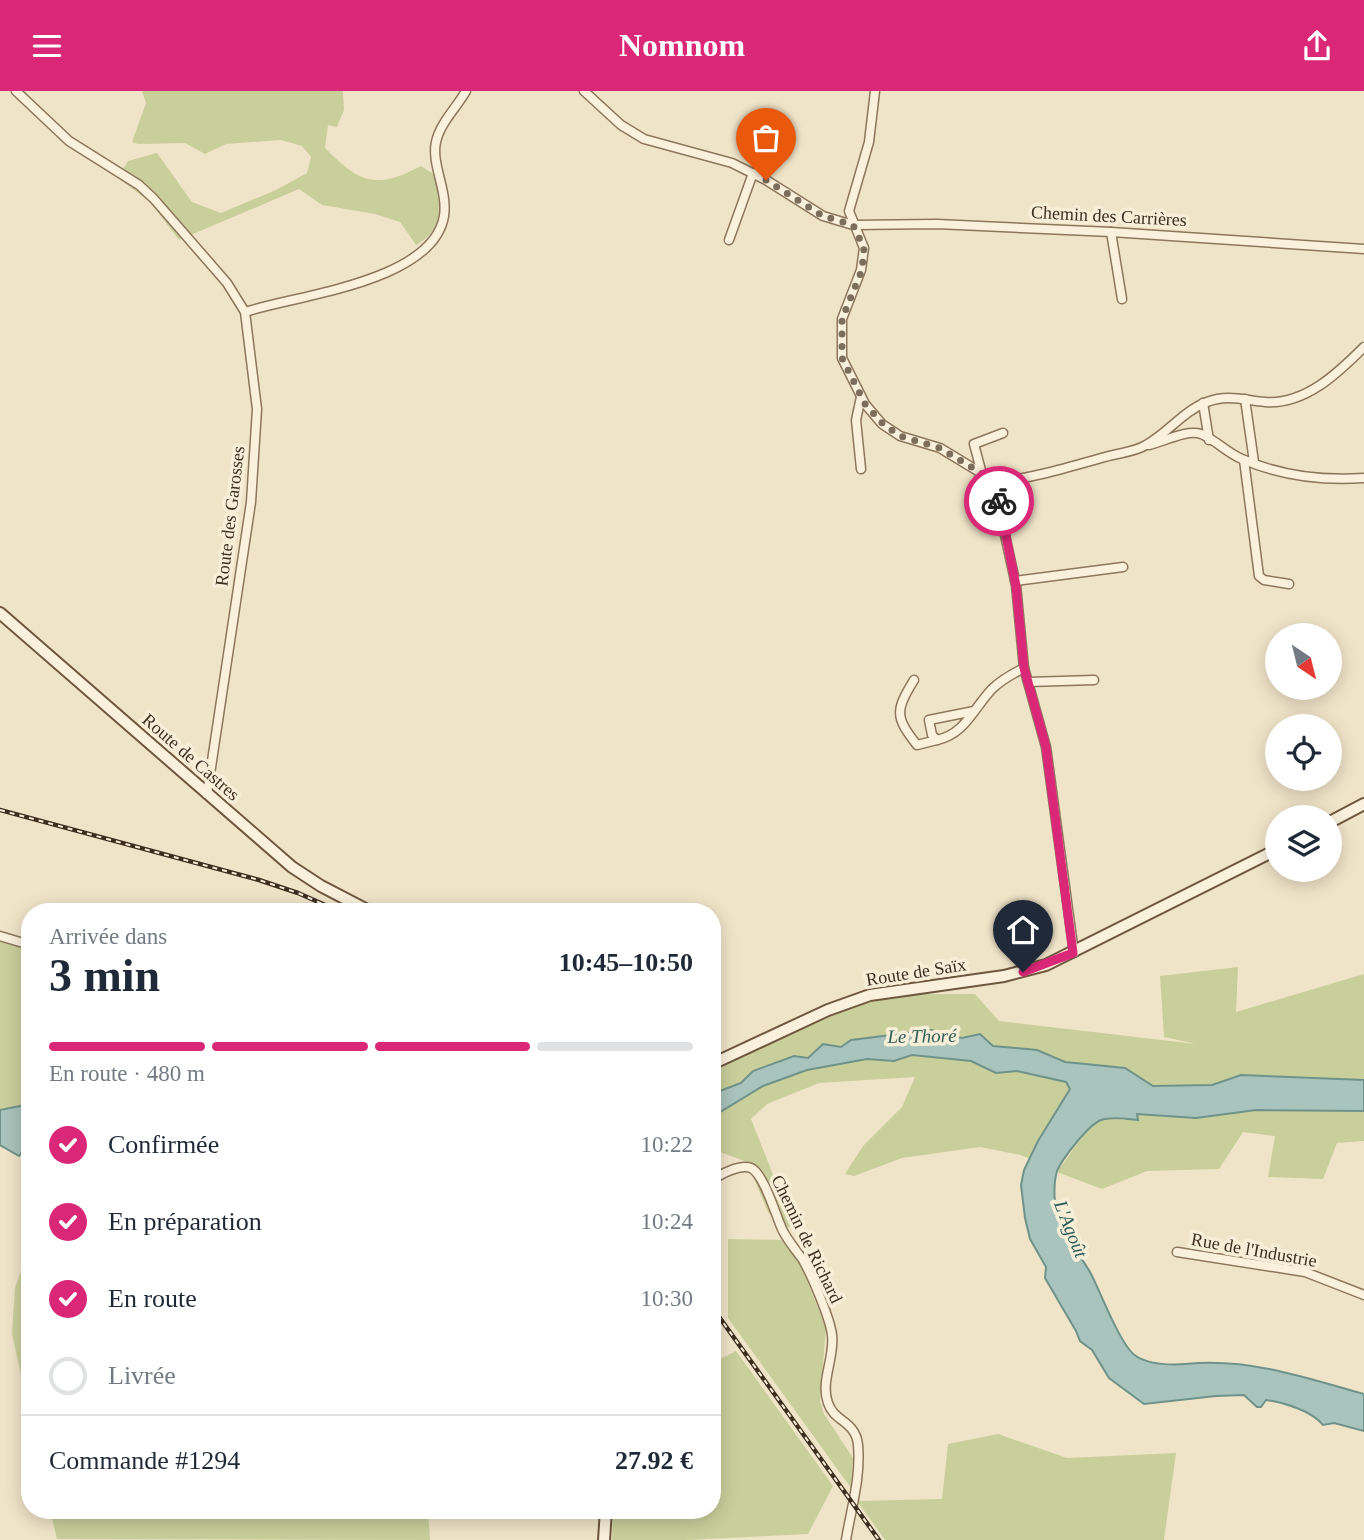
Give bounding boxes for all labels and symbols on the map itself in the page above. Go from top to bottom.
pin [736,108,796,180]
street label: Chemin des Carrières [1031,202,1187,230]
street label: Route des Garosses [211,445,249,587]
courier [964,466,1034,536]
north arrow [1265,623,1342,700]
street label: Route de Castres [138,709,244,805]
pin [993,900,1053,972]
street label: Route de Saïx [865,954,967,990]
water label: Le Thoré [886,1025,958,1047]
street label: Chemin de Richard [767,1172,847,1306]
water label: L'Agoût [1050,1196,1092,1261]
street label: Rue de l'Industrie [1190,1229,1318,1271]

